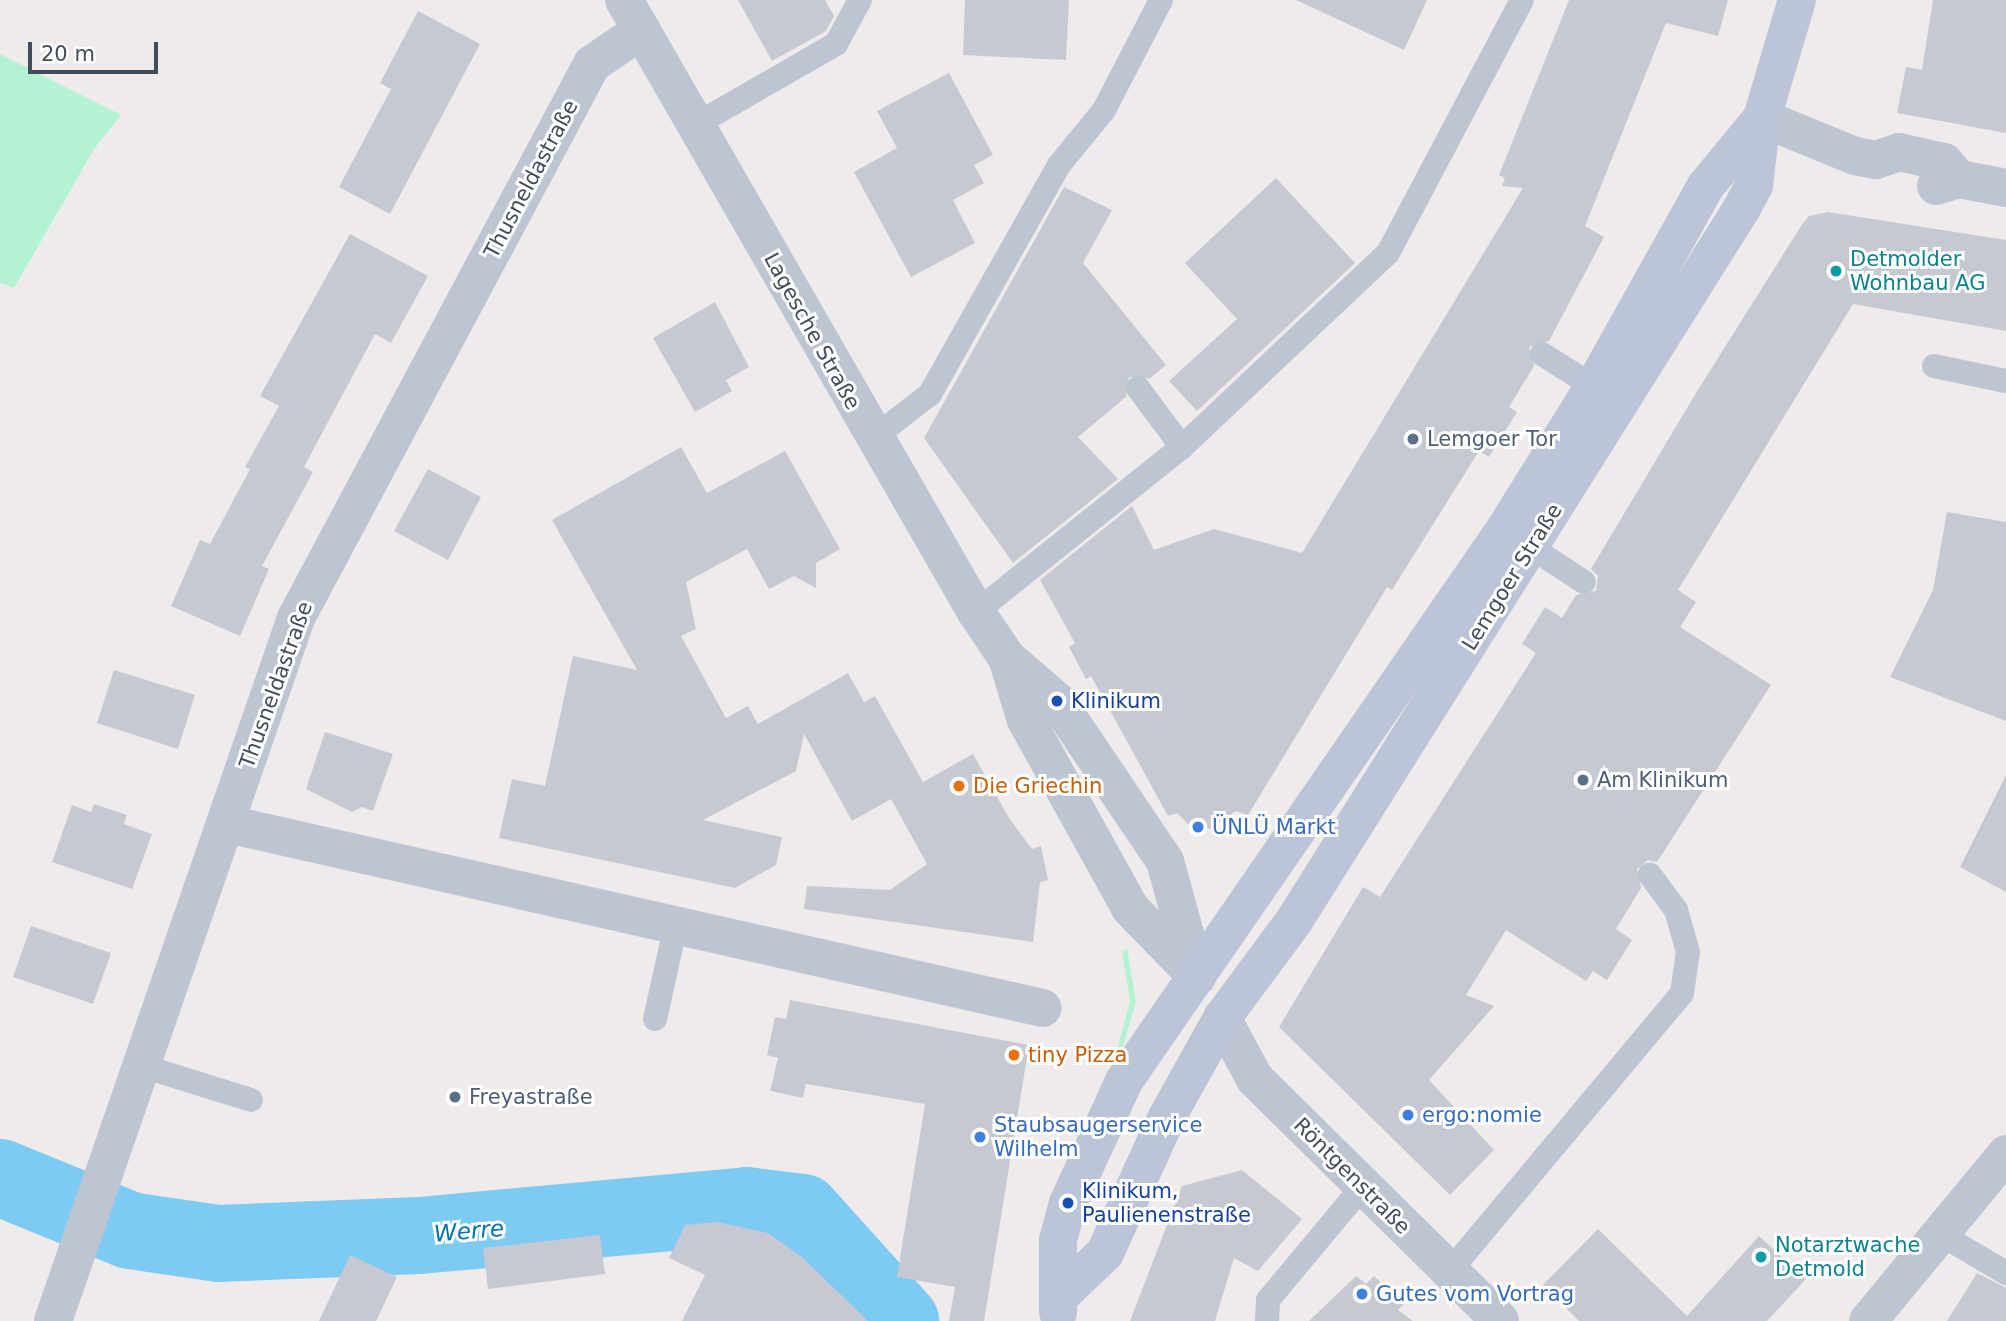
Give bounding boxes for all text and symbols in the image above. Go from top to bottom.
scale bar [32,28,161,72]
text: 20 m [41,42,95,66]
street label: Thusneldastraße [479,96,583,262]
place label: Detmolder Wohnbau AG [1850,246,1985,296]
street label: Lagesche Straße [758,248,866,414]
marker: Detmolder Wohnbau AG [1828,263,1844,279]
place label: Lemgoer Tor [1427,426,1557,452]
marker: Lemgoer Tor [1405,431,1421,447]
street label: Lemgoer Straße [1457,499,1567,655]
street label: Thusneldastraße [234,598,318,772]
place label: Klinikum [1071,688,1161,714]
marker: Klinikum [1049,693,1065,709]
place label: Am Klinikum [1597,767,1728,793]
marker: Am Klinikum [1575,772,1591,788]
place label: Die Griechin [973,773,1102,799]
marker: Die Griechin [951,778,967,794]
place label: ÜNLÜ Markt [1212,814,1336,840]
marker: ÜNLÜ Markt [1190,819,1206,835]
place label: tiny Pizza [1028,1042,1127,1068]
marker: tiny Pizza [1006,1047,1022,1063]
place label: Freyastraße [469,1084,593,1110]
marker: Freyastraße [447,1089,463,1105]
place label: ergo:nomie [1422,1102,1542,1128]
marker: ergo:nomie [1400,1107,1416,1123]
place label: Staubsaugerservice Wilhelm [994,1112,1202,1162]
street label: Röntgenstraße [1288,1112,1416,1240]
marker: Staubsaugerservice Wilhelm [972,1129,988,1145]
place label: Klinikum, Paulienenstraße [1082,1178,1251,1228]
marker: Klinikum, Paulienenstraße [1060,1195,1076,1211]
water label: Werre [433,1214,505,1248]
place label: Notarztwache Detmold [1775,1232,1920,1282]
marker: Notarztwache Detmold [1753,1249,1769,1265]
place label: Gutes vom Vortrag [1376,1281,1574,1307]
marker: Gutes vom Vortrag [1354,1286,1370,1302]

